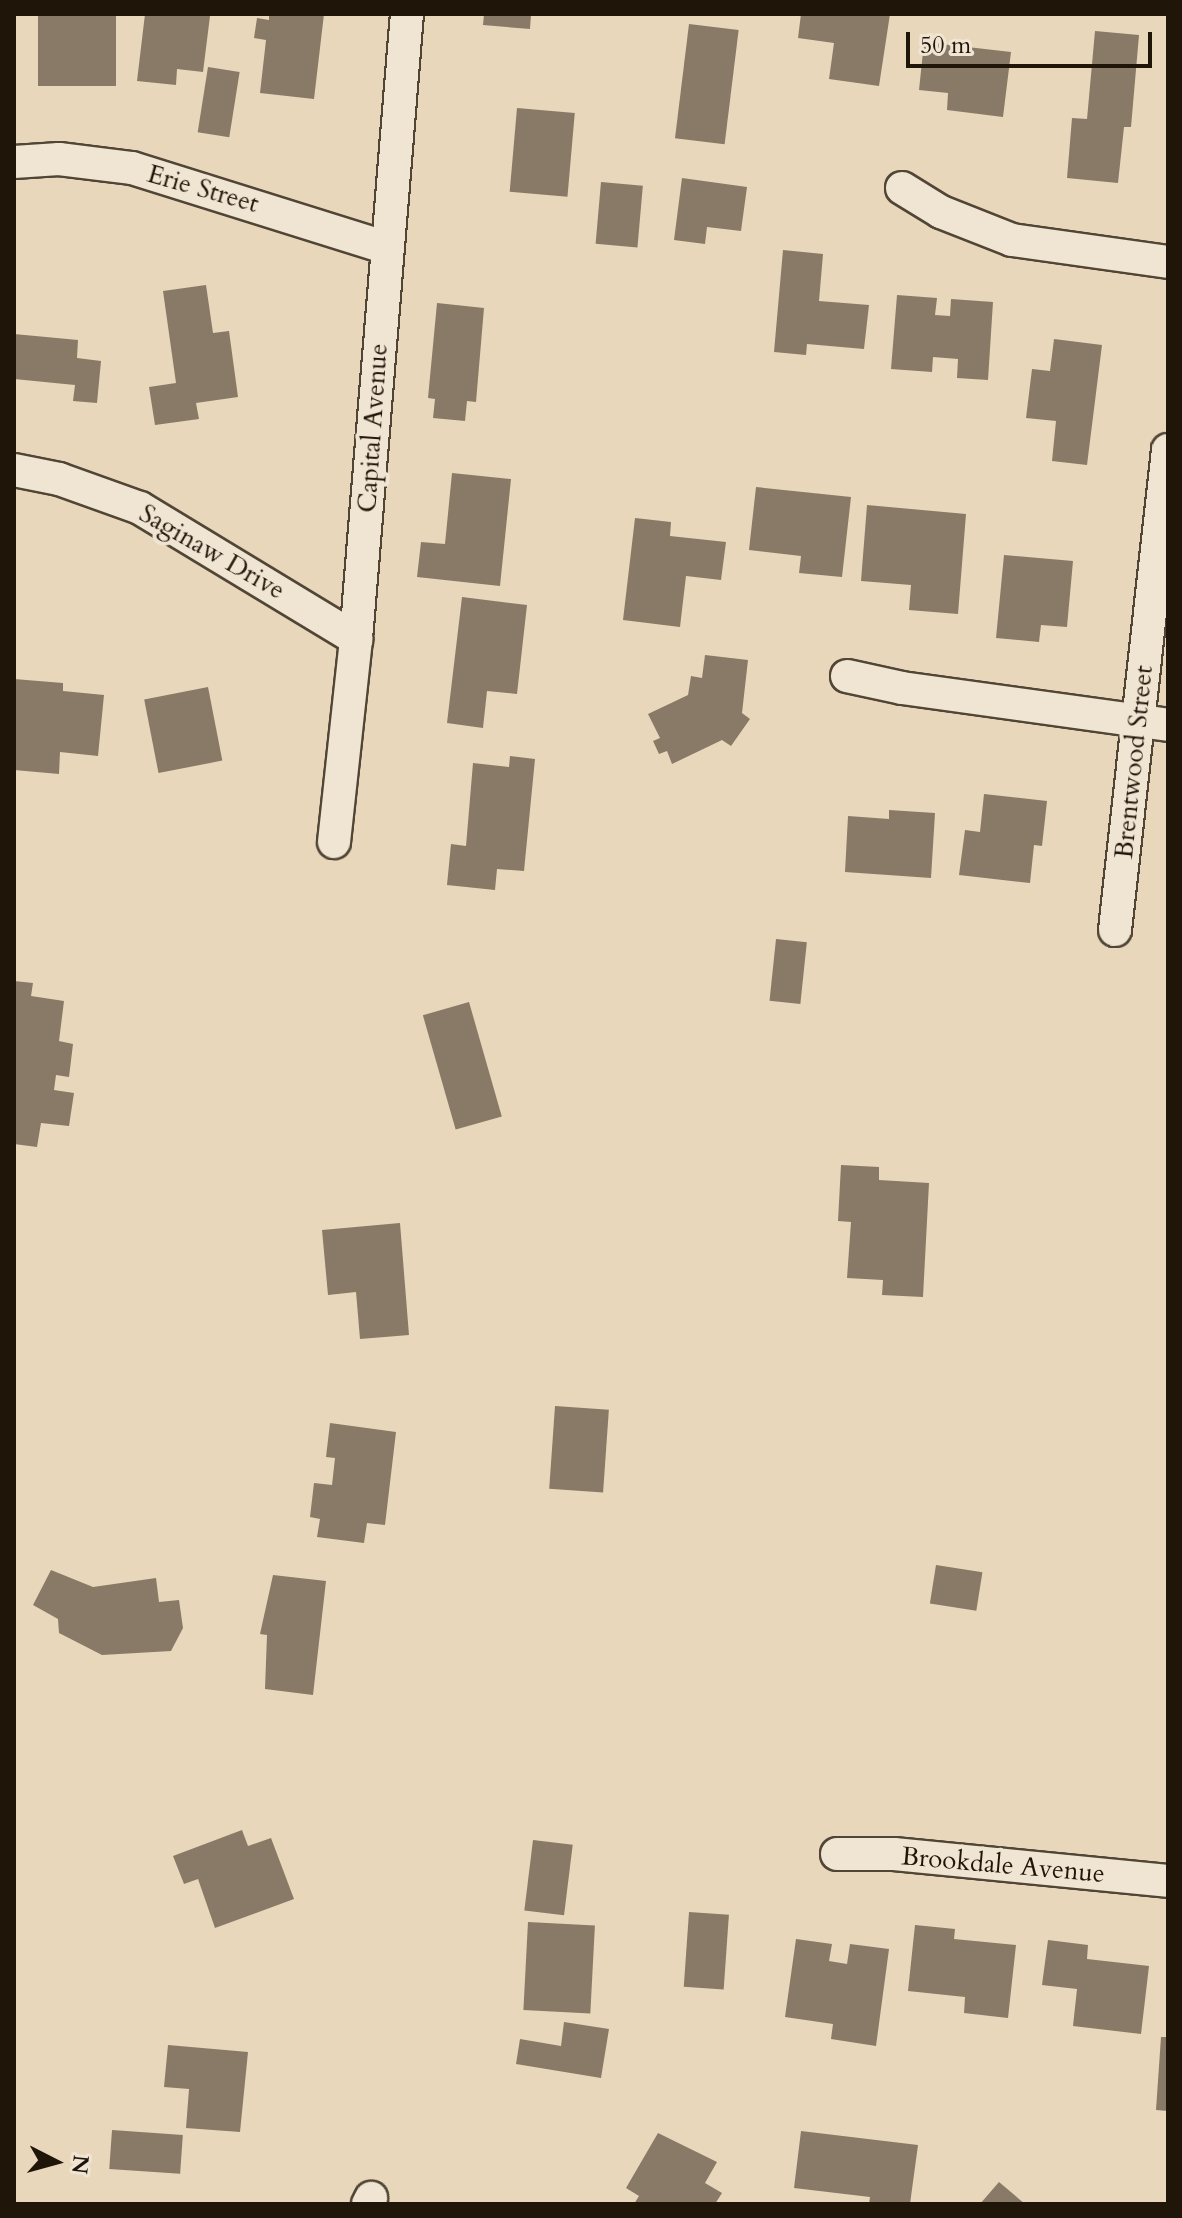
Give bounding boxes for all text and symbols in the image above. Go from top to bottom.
scale bar [910,16,1156,66]
text: 50 m [920,29,971,62]
street label: Erie Street [144,158,262,220]
street label: Capital Avenue [352,342,394,514]
street label: Saginaw Drive [134,498,290,606]
street label: Brentwood Street [1108,664,1160,860]
street label: Brookdale Avenue [900,1841,1106,1889]
north arrow [16,2122,96,2202]
text: N [64,2153,96,2176]

